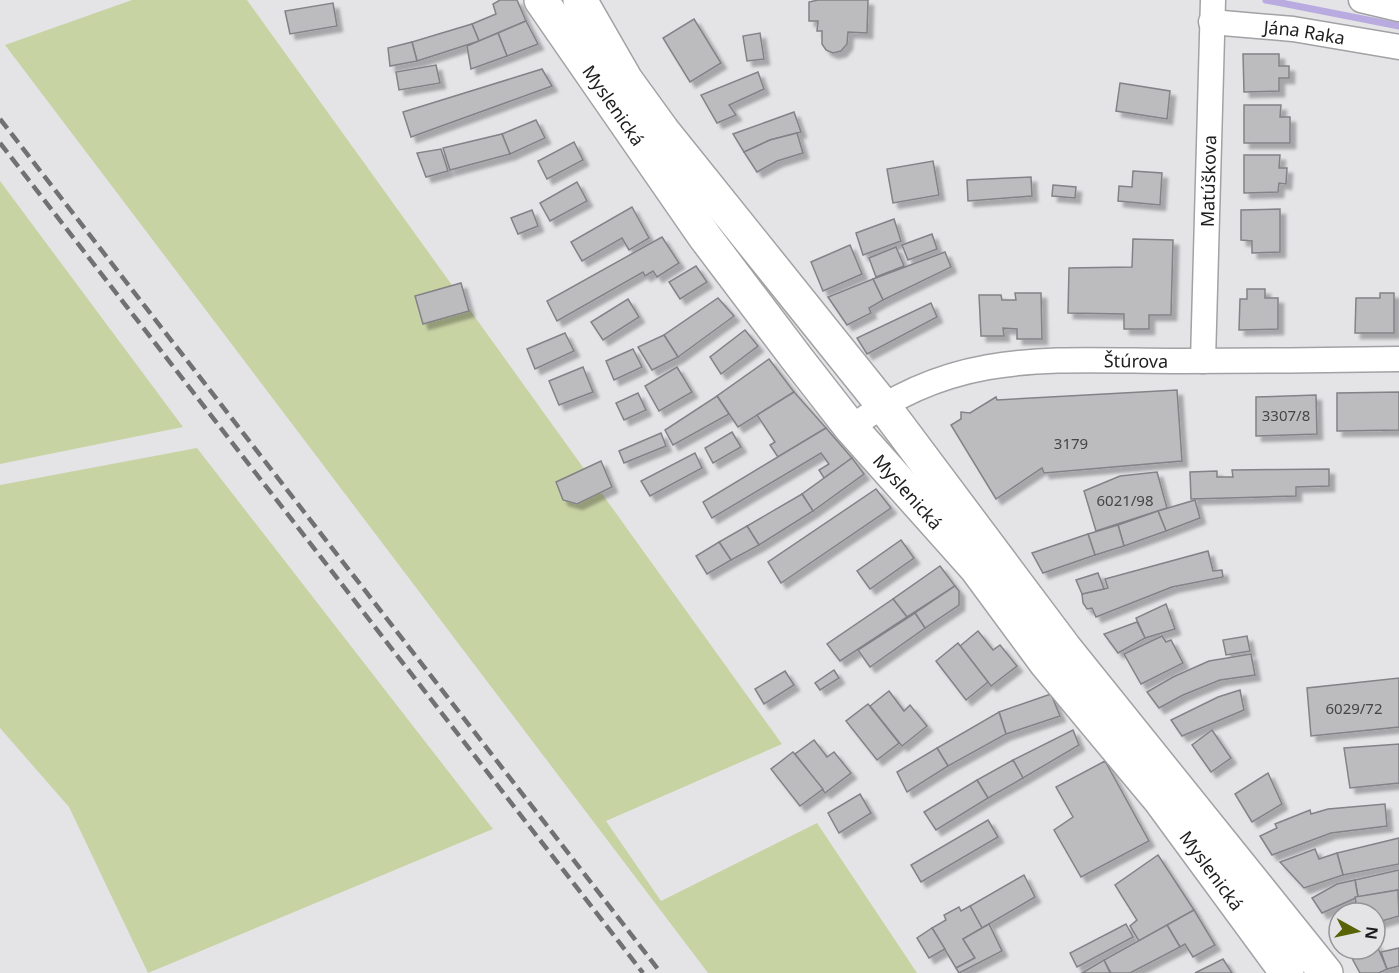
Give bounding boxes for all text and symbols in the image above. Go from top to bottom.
street label: Jána Raka [1261,14,1347,50]
street label: Myslenická [577,60,650,150]
street label: Matúškova [1195,135,1221,227]
street label: Štúrova [1104,348,1168,373]
house number: 3307/8 [1262,405,1310,425]
house number: 3179 [1054,433,1088,453]
street label: Myslenická [868,449,948,534]
house number: 6021/98 [1096,490,1154,510]
house number: 6029/72 [1325,698,1383,718]
street label: Myslenická [1175,826,1249,915]
north arrow [1327,901,1387,961]
text: N [1360,925,1384,941]

